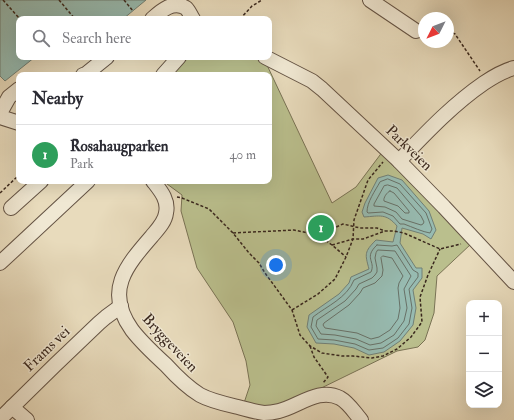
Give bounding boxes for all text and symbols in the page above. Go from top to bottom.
north arrow [418,12,454,48]
search box [16,16,272,60]
icon: search [30,27,52,49]
text: Search here [62,29,131,48]
text: Nearby [32,88,83,109]
street label: Parkveien [382,121,437,175]
text: Rosahaugparken [70,137,169,156]
text: 1 [43,147,47,163]
text: 40 m [230,147,256,163]
text: Park [70,156,94,172]
pin: 1 [308,213,334,243]
your location [266,255,286,275]
map controls [466,300,502,408]
button: + [466,300,502,336]
street label: Bryggeveien [138,310,202,376]
street label: Frams vei [20,322,74,376]
button: − [466,336,502,372]
button: layers [466,372,502,408]

